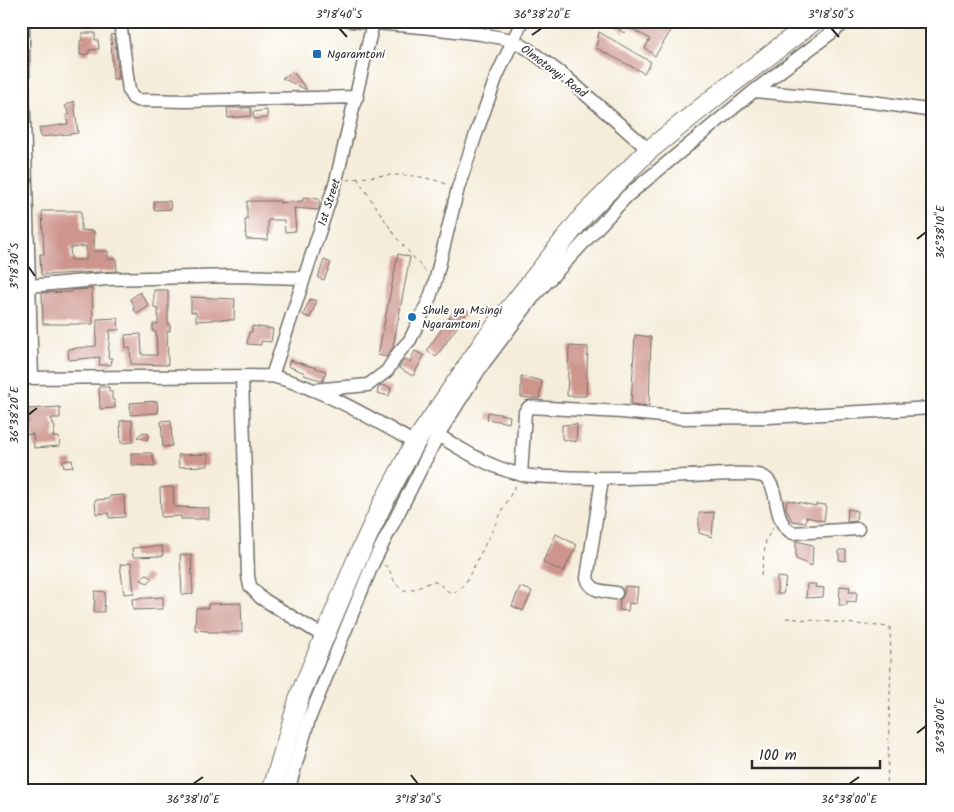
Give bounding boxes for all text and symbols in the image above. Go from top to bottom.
text: 3°18'40"S [316,5,363,24]
text: 36°38'20"E [513,5,572,24]
text: 3°18'50"S [808,5,855,24]
street label: Olmotonyi Road [516,40,592,103]
place label: Ngaramtoni [327,45,386,64]
marker: Ngaramtoni [311,48,323,60]
street label: 1st Street [313,176,346,228]
text: 36°38'10"E [931,204,950,259]
text: 3°18'30"S [5,242,24,289]
place label: Shule ya Msingi Ngaramtoni [422,301,503,334]
marker: Shule ya Msingi Ngaramtoni [406,311,418,323]
text: 36°38'20"E [5,385,24,444]
text: 36°38'00"E [931,697,950,754]
scale bar [752,737,879,769]
text: 100 m [759,744,797,768]
text: 36°38'10"E [166,790,221,809]
text: 3°18'30"S [395,790,442,809]
text: 36°38'00"E [821,790,878,809]

